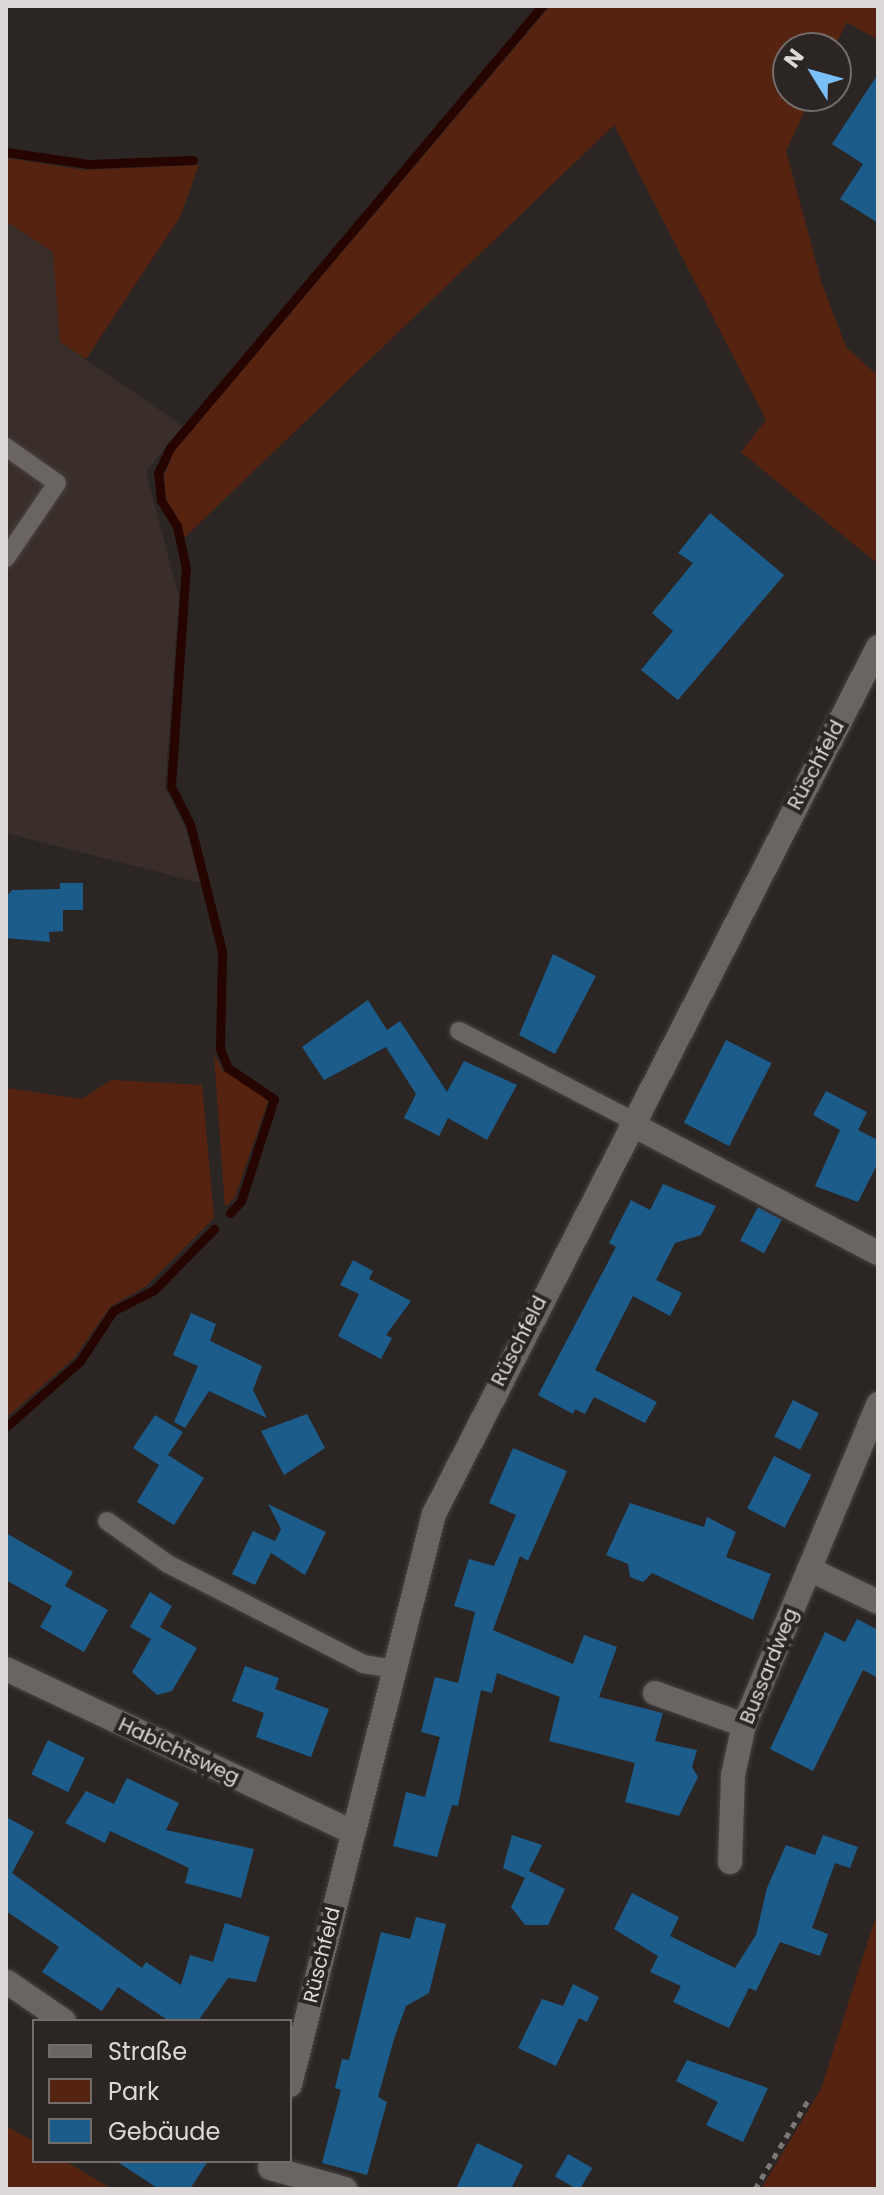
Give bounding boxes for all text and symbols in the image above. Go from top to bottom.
north arrow [772,32,852,112]
text: N [777,43,811,74]
street label: Rüschfeld [782,716,850,814]
street label: Rüschfeld [486,1292,552,1390]
street label: Bussardweg [735,1605,803,1727]
street label: Habichtsweg [115,1712,243,1790]
street label: Rüschfeld [299,1905,345,2005]
legend [32,2019,292,2163]
text: Straße [108,2035,187,2068]
text: Park [108,2075,159,2108]
text: Gebäude [108,2115,220,2148]

